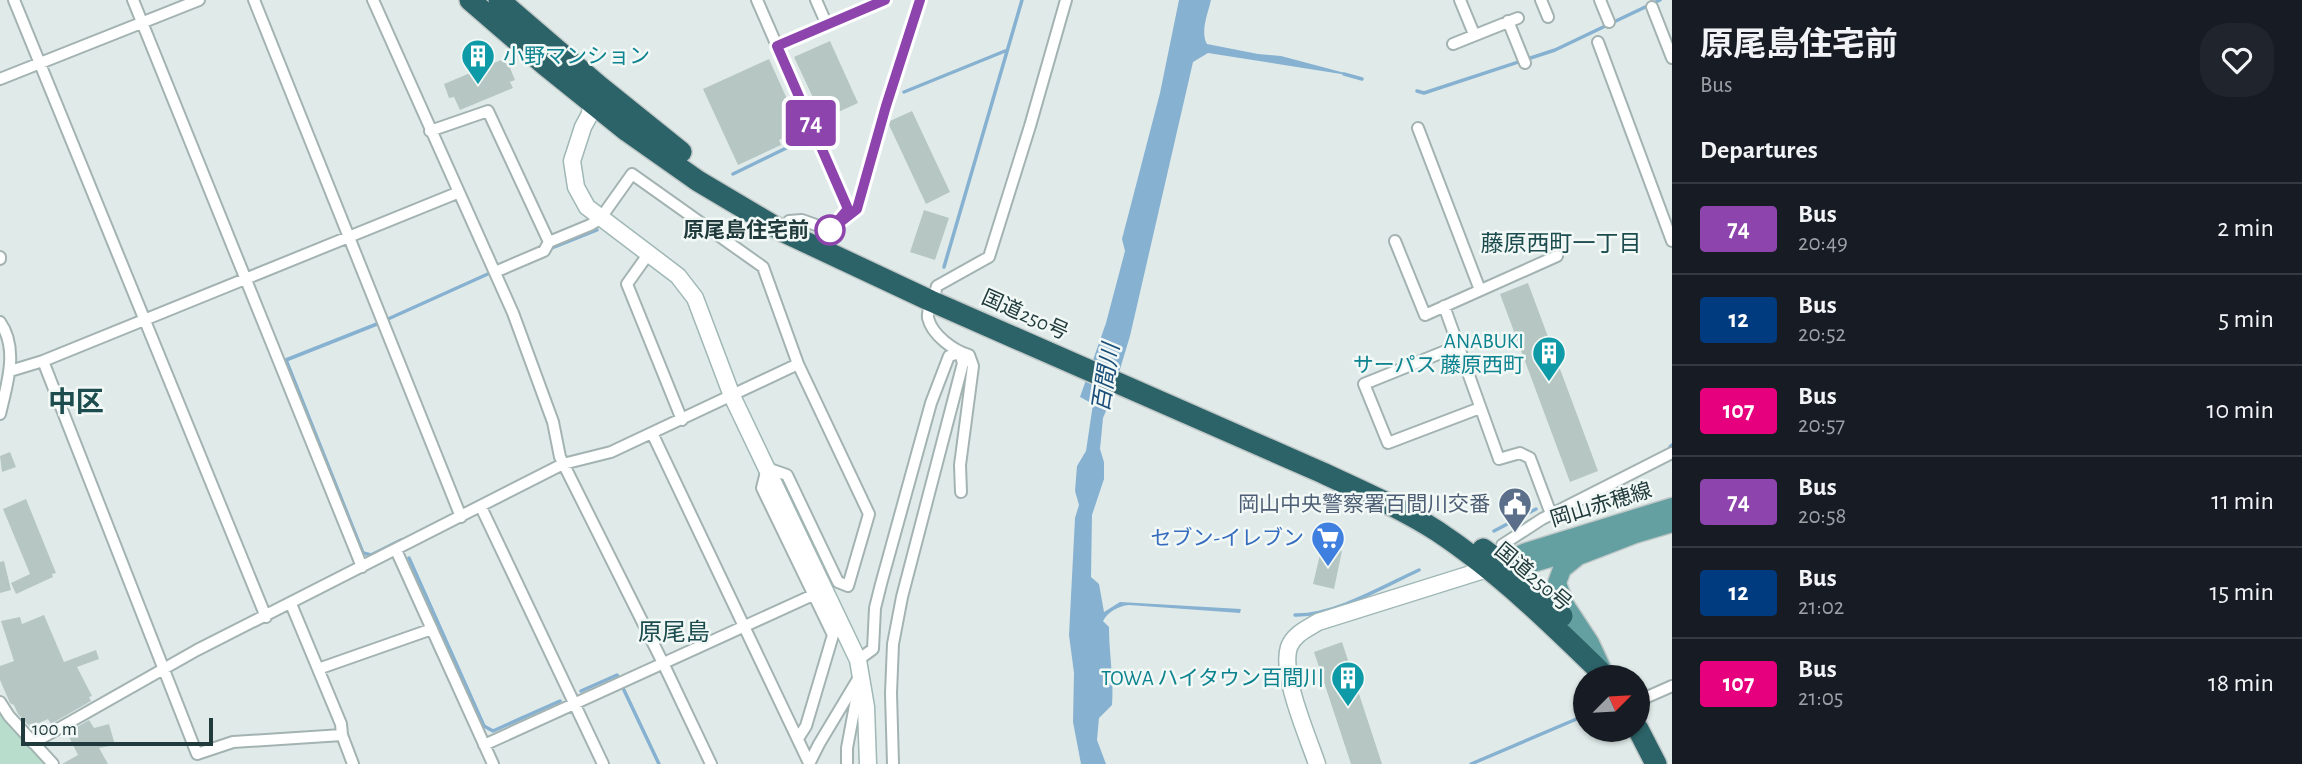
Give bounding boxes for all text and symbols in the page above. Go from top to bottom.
button: heart [2200,23,2274,97]
text: 原尾島住宅前 [1700,29,1898,62]
building icon: 小野マンション [459,37,497,86]
place label: 小野マンション [503,46,650,67]
text: Bus [1700,74,1733,97]
line badge: 74 [780,100,842,146]
text: 74 [800,111,822,135]
text: Departures [1700,137,1818,163]
text: Bus [1798,201,1837,227]
marker: 原尾島住宅前 [815,215,845,245]
text: 2 min [2217,215,2274,241]
text: 74 [1727,217,1750,241]
place label: 原尾島住宅前 [683,218,809,241]
district label: 藤原西町一丁目 [1481,231,1642,256]
text: 20:49 [1798,232,1848,255]
street label: 国道250号 [979,286,1072,343]
text: Bus [1798,292,1837,318]
text: 5 min [2218,306,2274,332]
text: 12 [1729,308,1748,332]
text: 20:52 [1798,323,1846,346]
place label: ANABUKI サーパス 藤原西町 [1353,331,1524,376]
building icon: ANABUKI サーパス 藤原西町 [1530,334,1568,383]
water label: 百間川 [1089,339,1124,414]
text: Bus [1798,383,1837,409]
district label: 中区 [48,387,104,417]
text: 10 min [2207,397,2274,423]
text: 107 [1723,399,1754,423]
text: 20:57 [1798,414,1845,437]
text: Bus [1798,474,1837,500]
street label: 岡山赤穂線 [1547,479,1654,530]
public building icon: 岡山中央警察署百間川交番 [1496,485,1534,534]
text: 11 min [2211,488,2274,514]
text: 74 [1727,490,1750,514]
place label: 岡山中央警察署百間川交番 [1238,493,1490,515]
text: 20:58 [1798,505,1846,528]
supermarket icon: セブン-イレブン [1309,519,1347,568]
place label: セブン-イレブン [1151,526,1304,549]
street label: 国道250号 [1491,538,1576,615]
text: Bus [1798,565,1837,591]
text: 15 min [2209,579,2274,605]
text: 12 [1729,581,1748,605]
text: 21:02 [1798,596,1844,619]
district label: 原尾島 [638,619,710,645]
text: Bus [1798,656,1837,682]
building icon: TOWA ハイタウン百間川 [1329,659,1367,708]
north arrow [1573,665,1650,742]
map controls [1573,665,1650,742]
place label: TOWA ハイタウン百間川 [1101,667,1324,689]
text: 18 min [2208,670,2274,696]
text: 107 [1723,672,1754,696]
text: 21:05 [1798,687,1843,710]
scale bar [21,715,214,747]
text: 100 m [32,720,77,739]

